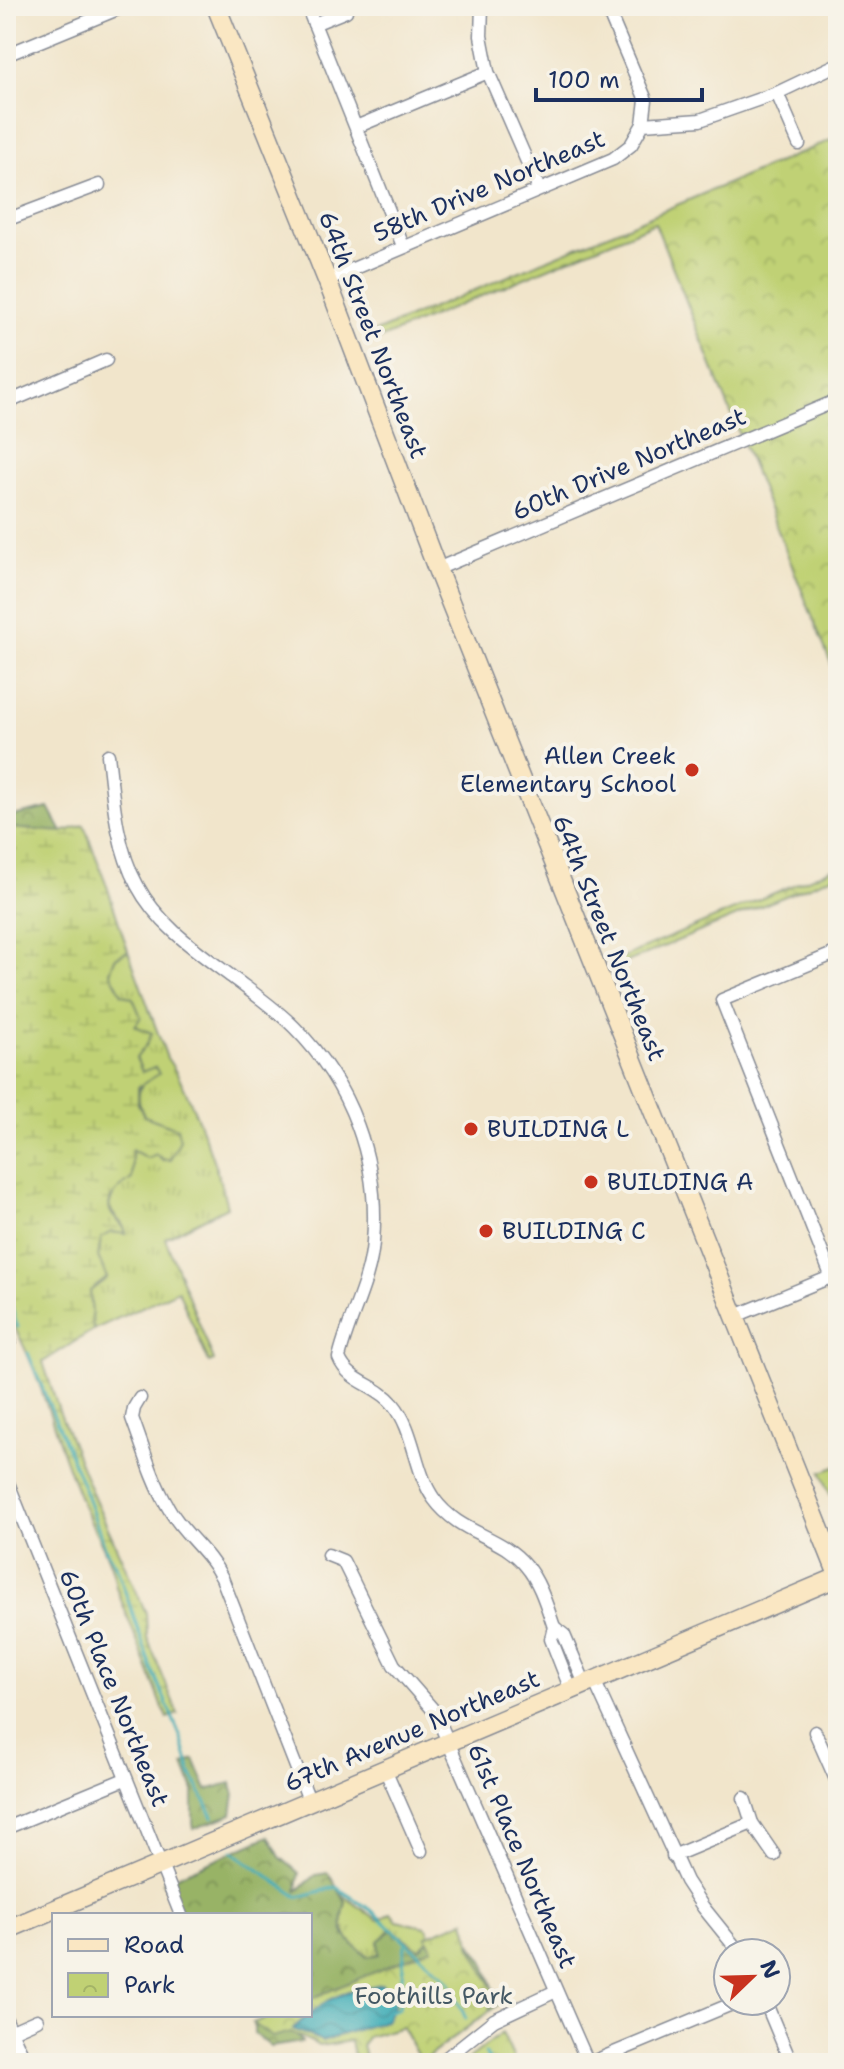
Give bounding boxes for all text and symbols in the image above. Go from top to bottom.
scale bar [536,52,702,102]
text: 100 m [548,64,620,96]
street label: 58th Drive Northeast [368,123,610,249]
street label: 64th Street Northeast [311,207,435,463]
street label: 60th Drive Northeast [507,400,751,528]
place label: Allen Creek Elementary School [460,740,677,800]
marker: Allen Creek Elementary School [683,761,701,779]
street label: 64th Street Northeast [545,810,673,1066]
place label: BUILDING L [487,1113,629,1145]
marker: BUILDING L [462,1120,480,1138]
place label: BUILDING A [607,1166,754,1198]
marker: BUILDING A [582,1173,600,1191]
place label: BUILDING C [502,1215,646,1247]
marker: BUILDING C [477,1222,495,1240]
street label: 60th Place Northeast [52,1564,176,1812]
street label: 67th Avenue Northeast [279,1663,545,1799]
street label: 61st Place Northeast [460,1739,584,1973]
legend [52,1913,312,2017]
text: Road [124,1929,184,1961]
north arrow [712,1937,792,2017]
text: N [753,1956,787,1983]
text: Park [124,1969,176,2001]
park label: Foothills Park [355,1980,513,2012]

